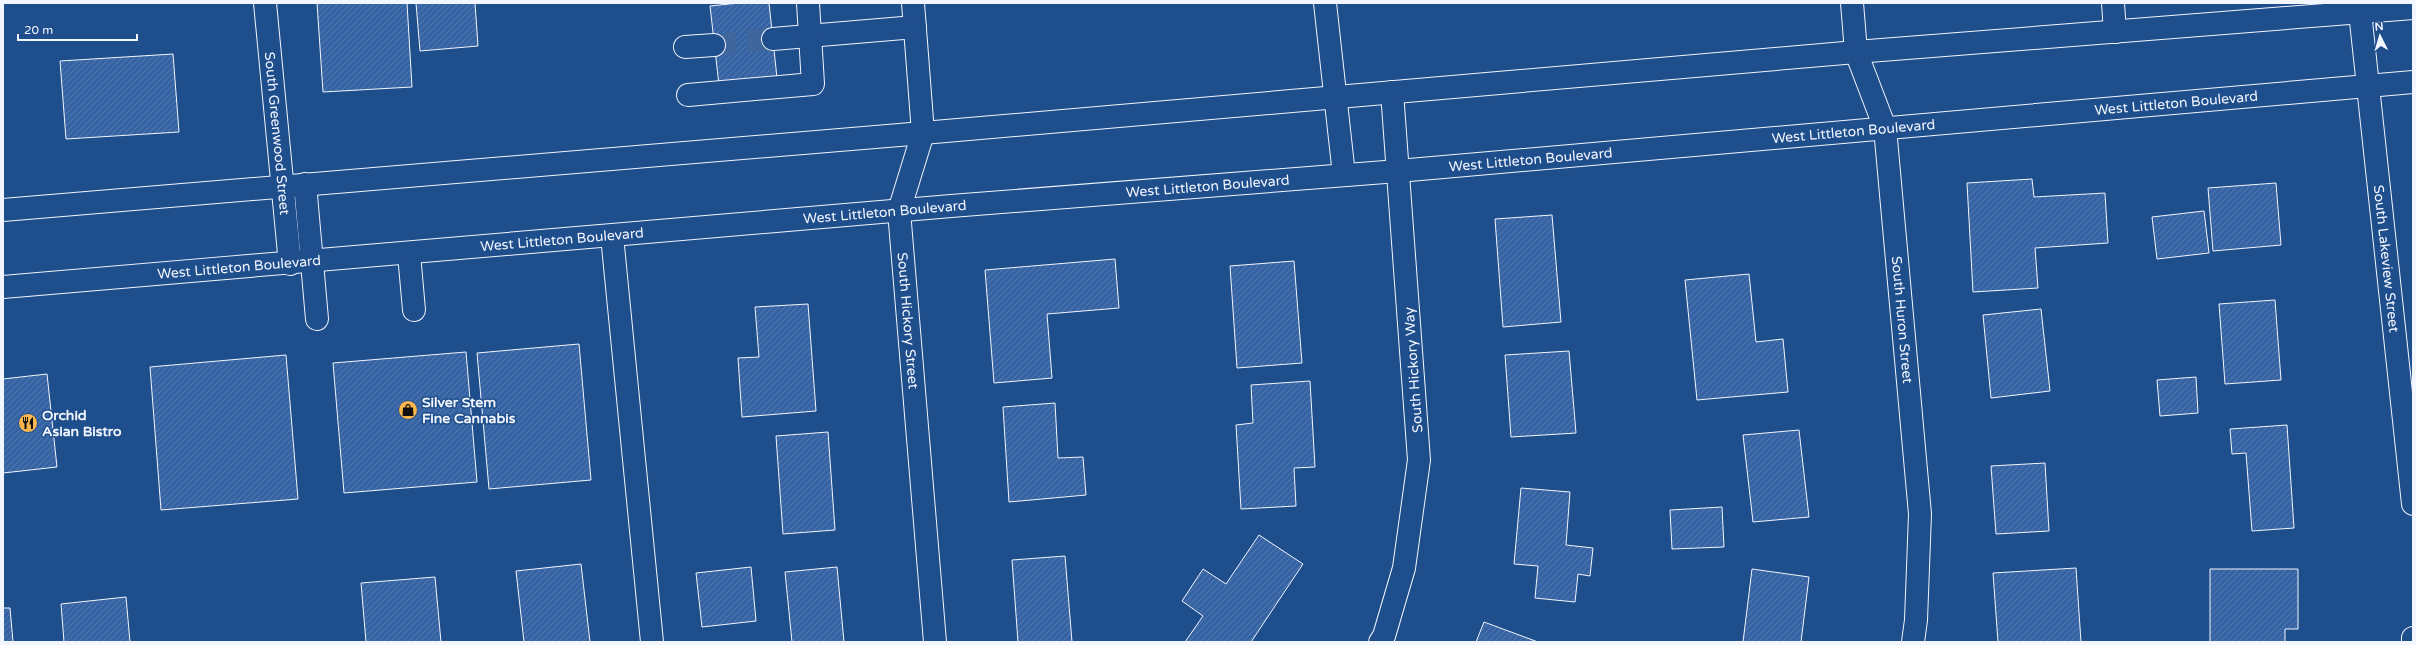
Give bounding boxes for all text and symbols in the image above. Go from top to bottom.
scale bar [18,16,137,42]
north arrow [2360,16,2400,56]
text: N [2374,20,2384,33]
text: 20 m [24,23,53,37]
street label: South Greenwood Street [261,51,293,216]
street label: West Littleton Boulevard [2094,88,2259,119]
street label: West Littleton Boulevard [1771,116,1936,147]
street label: West Littleton Boulevard [1448,144,1613,175]
street label: West Littleton Boulevard [1125,172,1290,201]
street label: South Lakeview Street [2370,184,2403,334]
street label: West Littleton Boulevard [802,197,967,228]
street label: West Littleton Boulevard [480,224,644,255]
street label: West Littleton Boulevard [157,252,322,283]
street label: South Hickory Street [893,252,922,390]
street label: South Huron Street [1888,255,1916,385]
street label: South Hickory Way [1401,306,1426,433]
place label: Silver Stem Fine Cannabis [422,394,516,427]
shop icon: Silver Stem Fine Cannabis [397,399,419,421]
place label: Orchid Asian Bistro [42,407,122,440]
restaurant icon: Orchid Asian Bistro [17,412,39,434]

